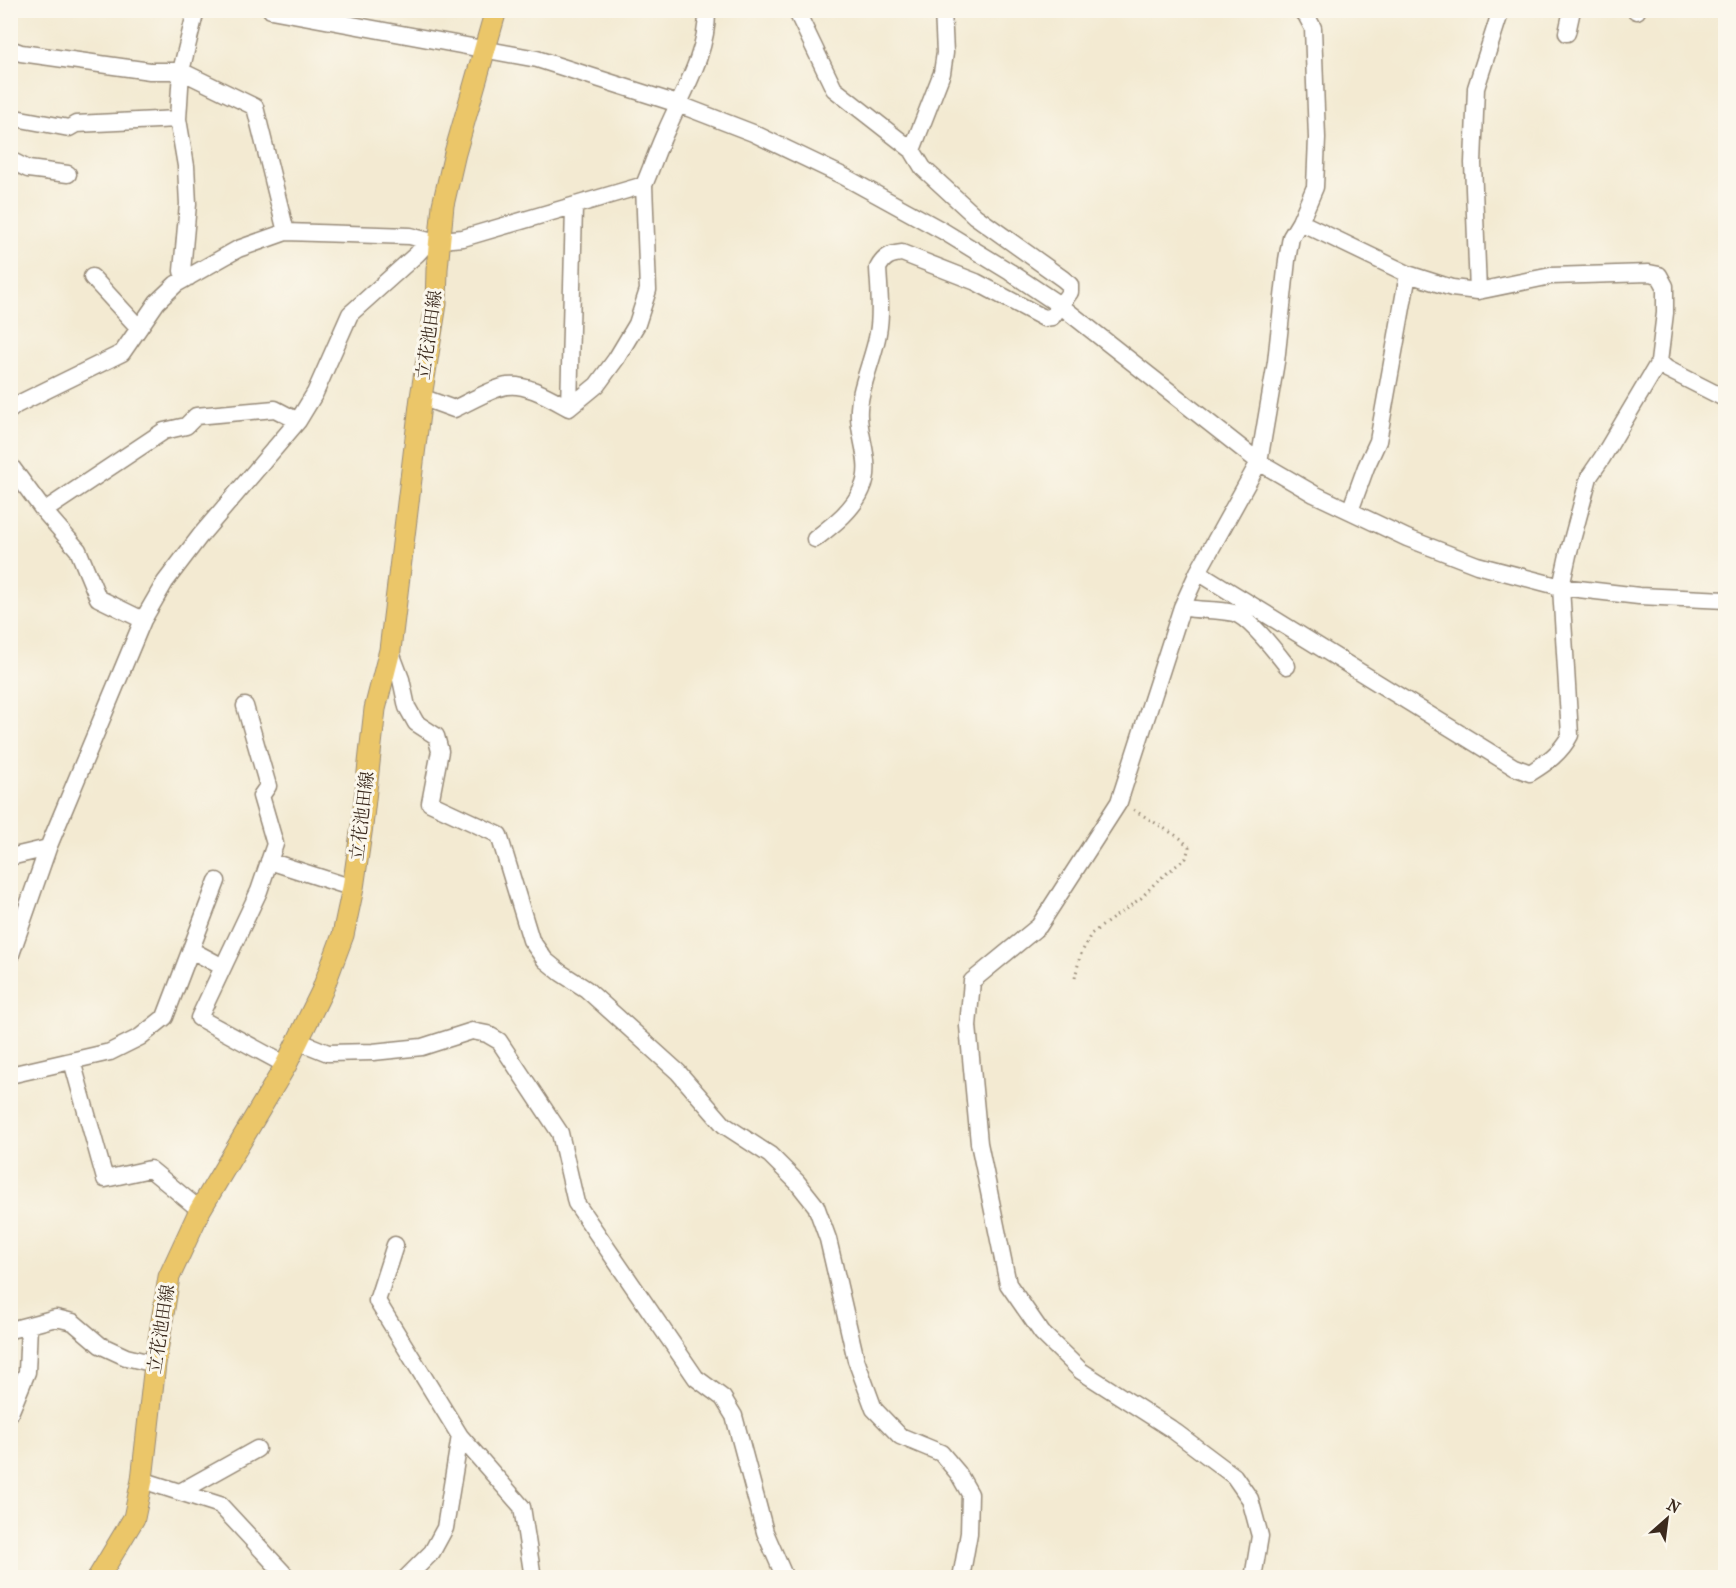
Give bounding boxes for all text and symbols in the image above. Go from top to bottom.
street label: 立花池田線 [413,289,446,381]
street label: 立花池田線 [347,770,378,862]
street label: 立花池田線 [144,1283,179,1375]
north arrow [1637,1489,1697,1549]
text: N [1664,1495,1684,1518]

